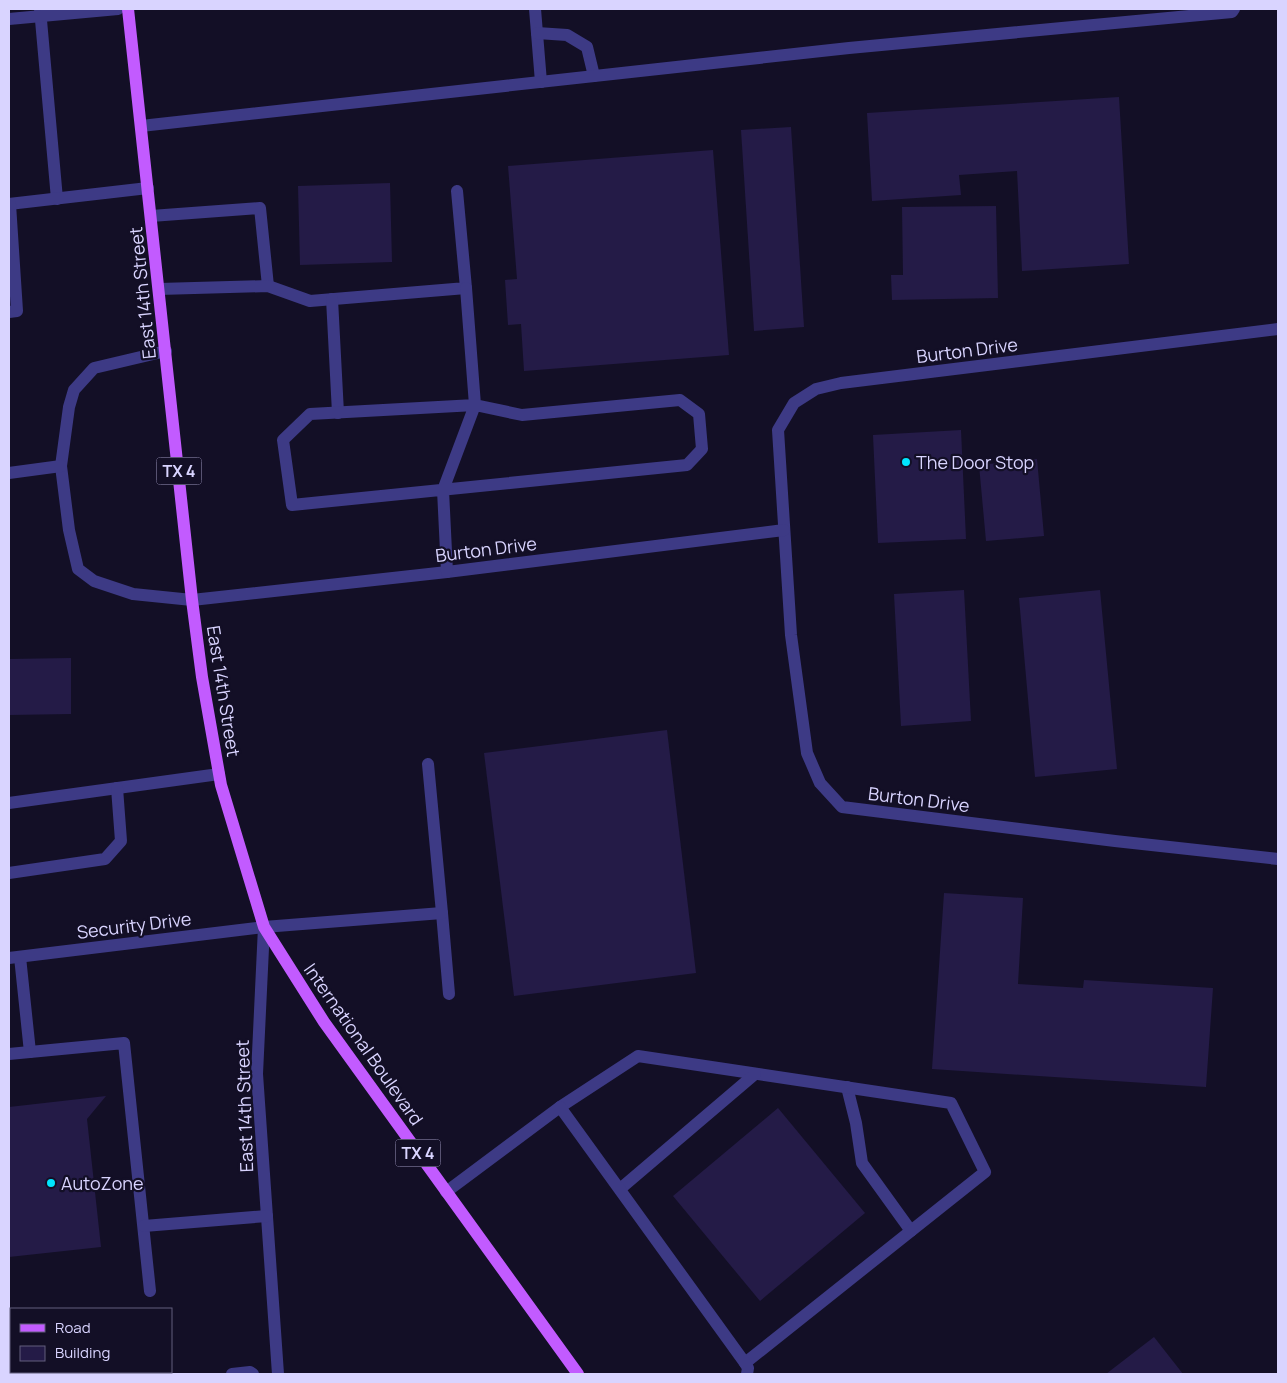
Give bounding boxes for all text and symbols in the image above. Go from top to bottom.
street label: East 14th Street [123,226,161,360]
street label: Burton Drive [915,332,1019,368]
place label: The Door Stop [916,450,1034,474]
marker: The Door Stop [900,456,912,468]
road number: TX 4 [156,458,202,484]
street label: Burton Drive [434,531,538,567]
street label: East 14th Street [202,624,246,758]
street label: Burton Drive [867,781,971,817]
street label: Security Drive [75,906,193,944]
street label: International Boulevard [299,958,429,1130]
street label: East 14th Street [230,1039,258,1173]
road number: TX 4 [396,1140,440,1166]
place label: AutoZone [61,1171,143,1195]
marker: AutoZone [45,1177,57,1189]
legend [10,1308,172,1373]
text: Road [55,1317,91,1338]
text: Building [55,1342,110,1363]

